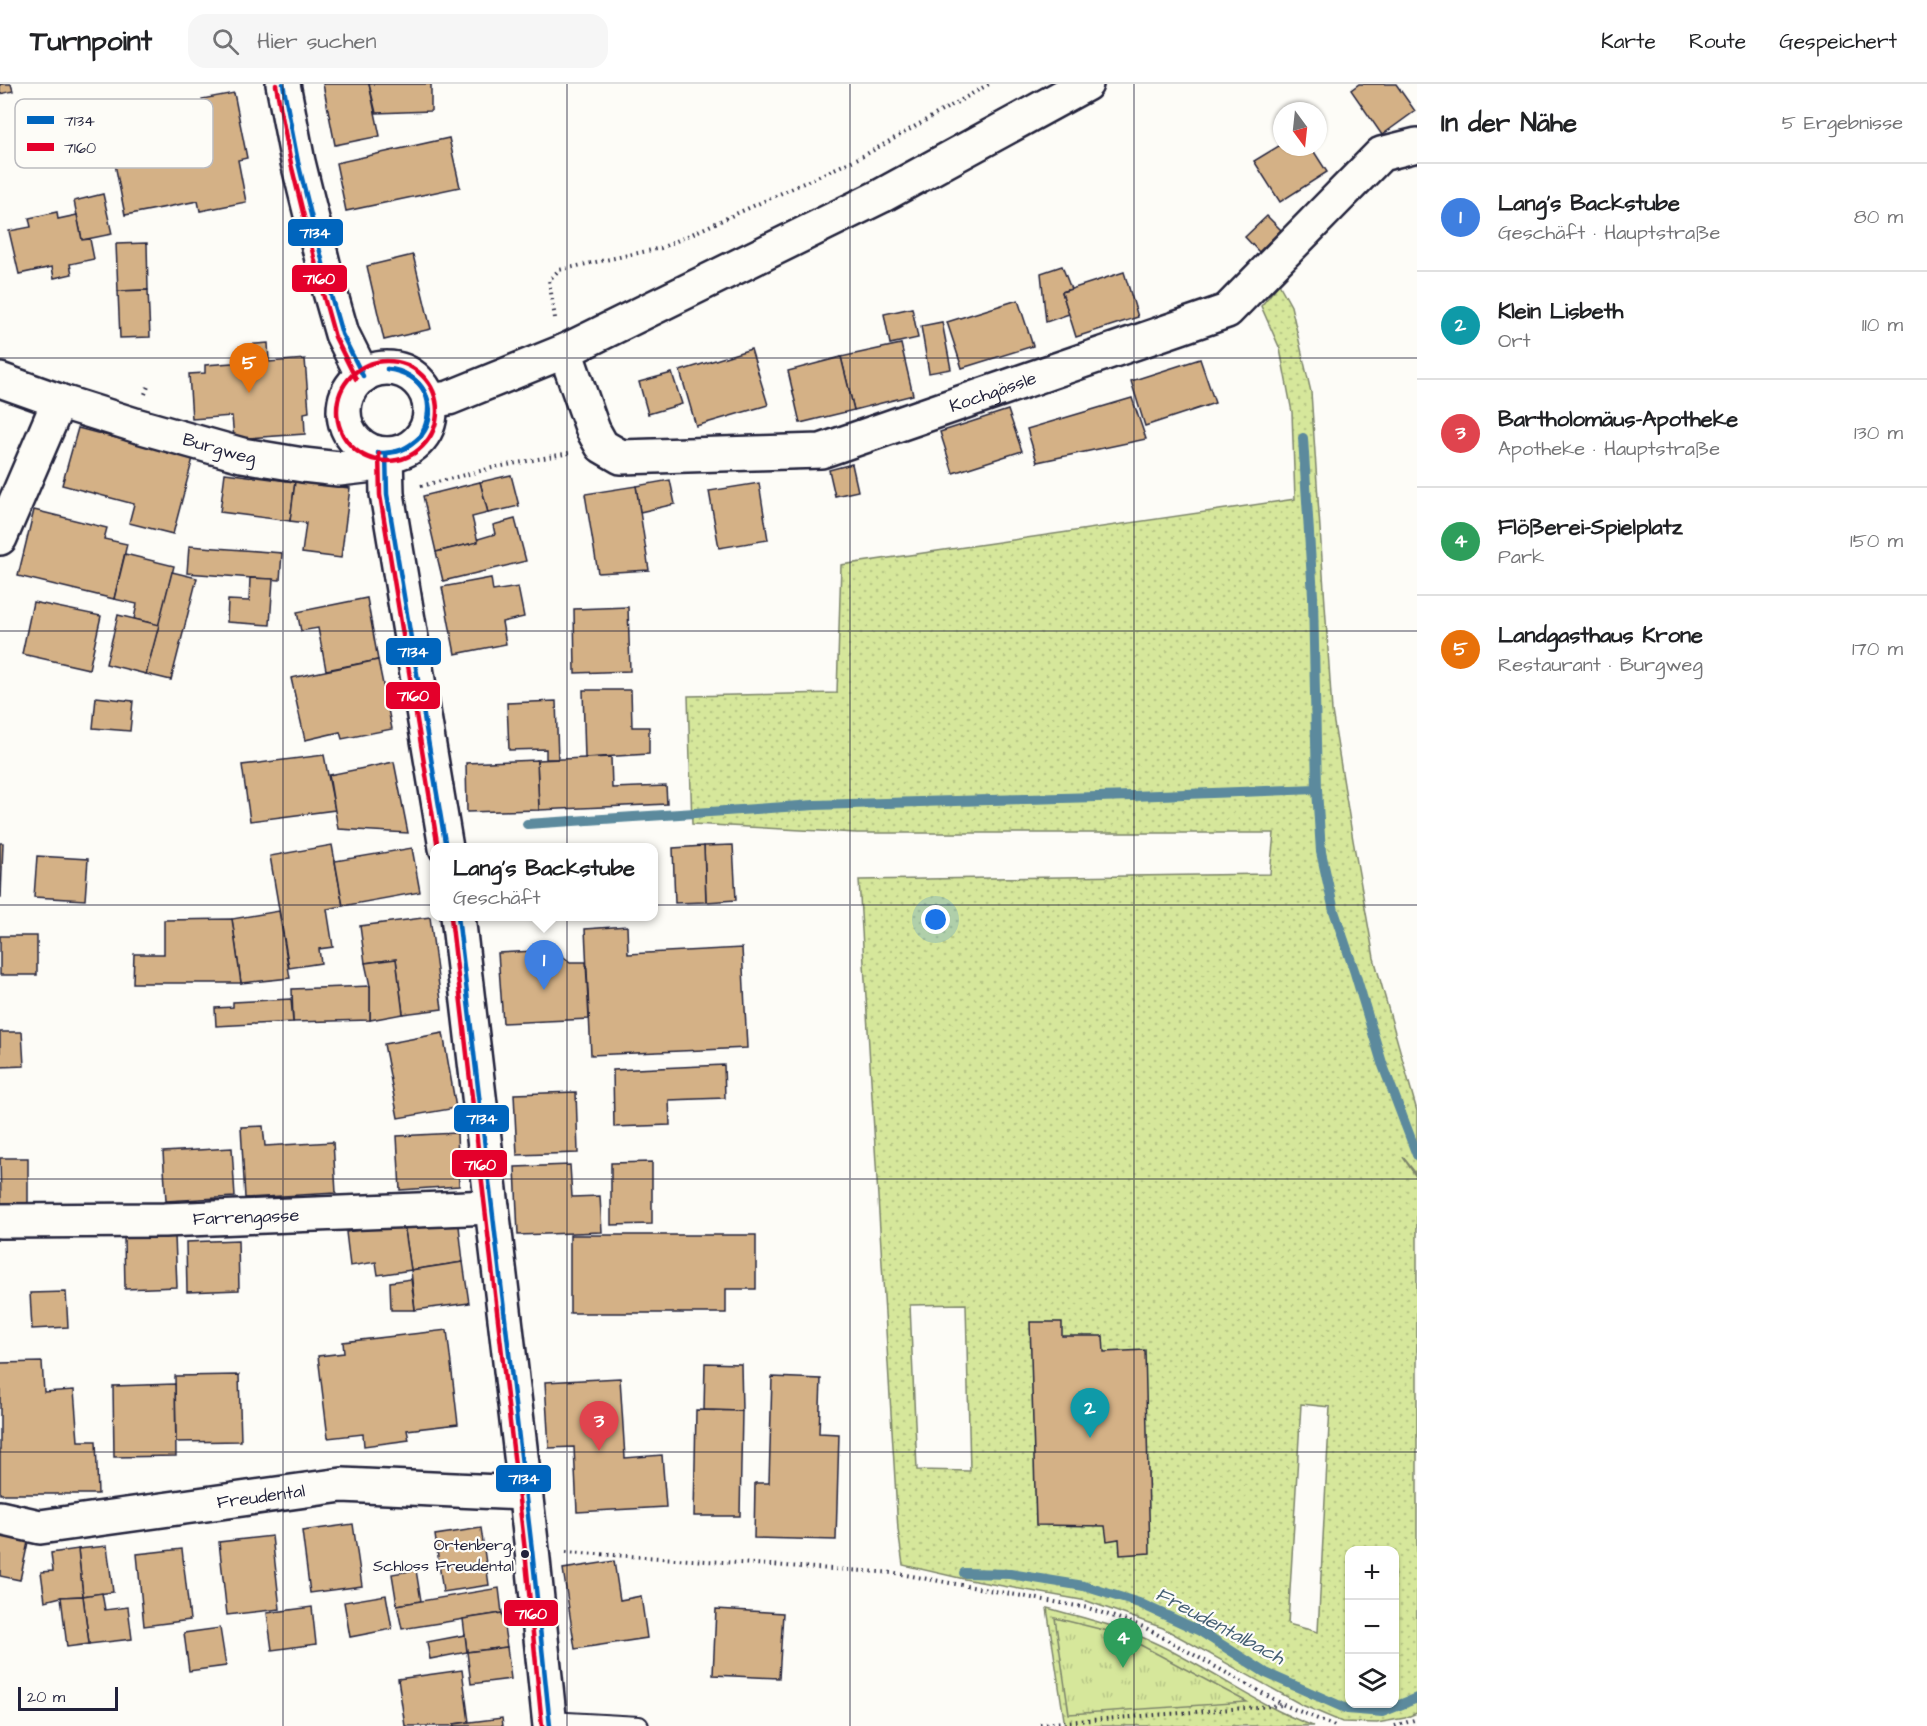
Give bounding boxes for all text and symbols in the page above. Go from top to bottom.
search box [188,14,608,68]
text: Turnpoint [30,22,152,61]
icon: search [209,25,242,58]
text: Hier suchen [257,26,376,57]
text: Karte [1601,27,1656,56]
text: Route [1689,27,1746,56]
text: Gespeichert [1779,27,1897,56]
legend [15,99,213,168]
north arrow [1273,102,1327,156]
text: In der Nähe [1441,105,1577,141]
text: 5 Ergebnisse [1782,109,1903,137]
text: 7134 [64,110,95,132]
text: 7160 [64,137,96,159]
text: Lang's Backstube [1498,188,1680,219]
text: 1 [1459,203,1462,231]
text: 80 m [1854,203,1903,231]
line badge: 7134 [287,218,344,247]
text: Geschäft · Hauptstraße [1498,219,1720,247]
text: 7134 [299,222,331,244]
line badge: 7160 [291,264,348,293]
text: 7160 [302,268,335,290]
text: Klein Lisbeth [1498,296,1623,327]
text: 2 [1455,311,1466,339]
text: 110 m [1862,311,1903,339]
text: Ort [1498,327,1531,355]
pin: 5 [230,344,268,393]
street label: Kochgässle [946,365,1040,418]
text: Bartholomäus-Apotheke [1498,404,1738,435]
text: 3 [1455,419,1466,447]
text: 130 m [1854,419,1903,447]
street label: Burgweg [180,427,258,471]
text: Apotheke · Hauptstraße [1498,435,1720,463]
text: Flößerei-Spielplatz [1498,512,1683,543]
text: 4 [1454,527,1467,555]
text: 150 m [1850,527,1903,555]
text: Park [1498,543,1544,571]
text: Landgasthaus Krone [1498,620,1703,651]
text: 5 [1453,635,1468,663]
text: 170 m [1852,635,1903,663]
line badge: 7134 [385,637,442,666]
text: 7134 [397,641,429,663]
text: Restaurant · Burgweg [1498,651,1703,679]
line badge: 7160 [385,681,441,710]
text: 7160 [396,685,429,707]
popup [430,843,658,921]
text: Lang's Backstube [453,853,635,884]
text: Geschäft [453,884,540,912]
your location [921,905,950,934]
pin: 1 [524,940,564,990]
line badge: 7134 [453,1104,510,1133]
text: 7134 [466,1108,498,1130]
line badge: 7160 [451,1149,508,1178]
text: 7160 [463,1154,496,1176]
street label: Farrengasse [192,1202,300,1231]
pin: 2 [1070,1388,1110,1438]
pin: 3 [580,1402,618,1451]
line badge: 7134 [495,1464,552,1493]
text: 7134 [508,1468,540,1490]
street label: Freudental [215,1478,307,1515]
place label: Ortenberg, Schloss Freudental [373,1534,514,1577]
map controls [1345,1546,1399,1708]
button: + [1345,1546,1399,1600]
marker: Ortenberg, Schloss Freudental [519,1548,531,1560]
water label: Freudentalbach [1151,1580,1290,1672]
line badge: 7160 [503,1599,559,1627]
button: − [1345,1600,1399,1654]
text: 7160 [514,1603,547,1625]
pin: 4 [1104,1618,1142,1668]
button: layers [1345,1654,1399,1708]
scale bar [18,1684,118,1712]
text: 20 m [27,1686,65,1708]

